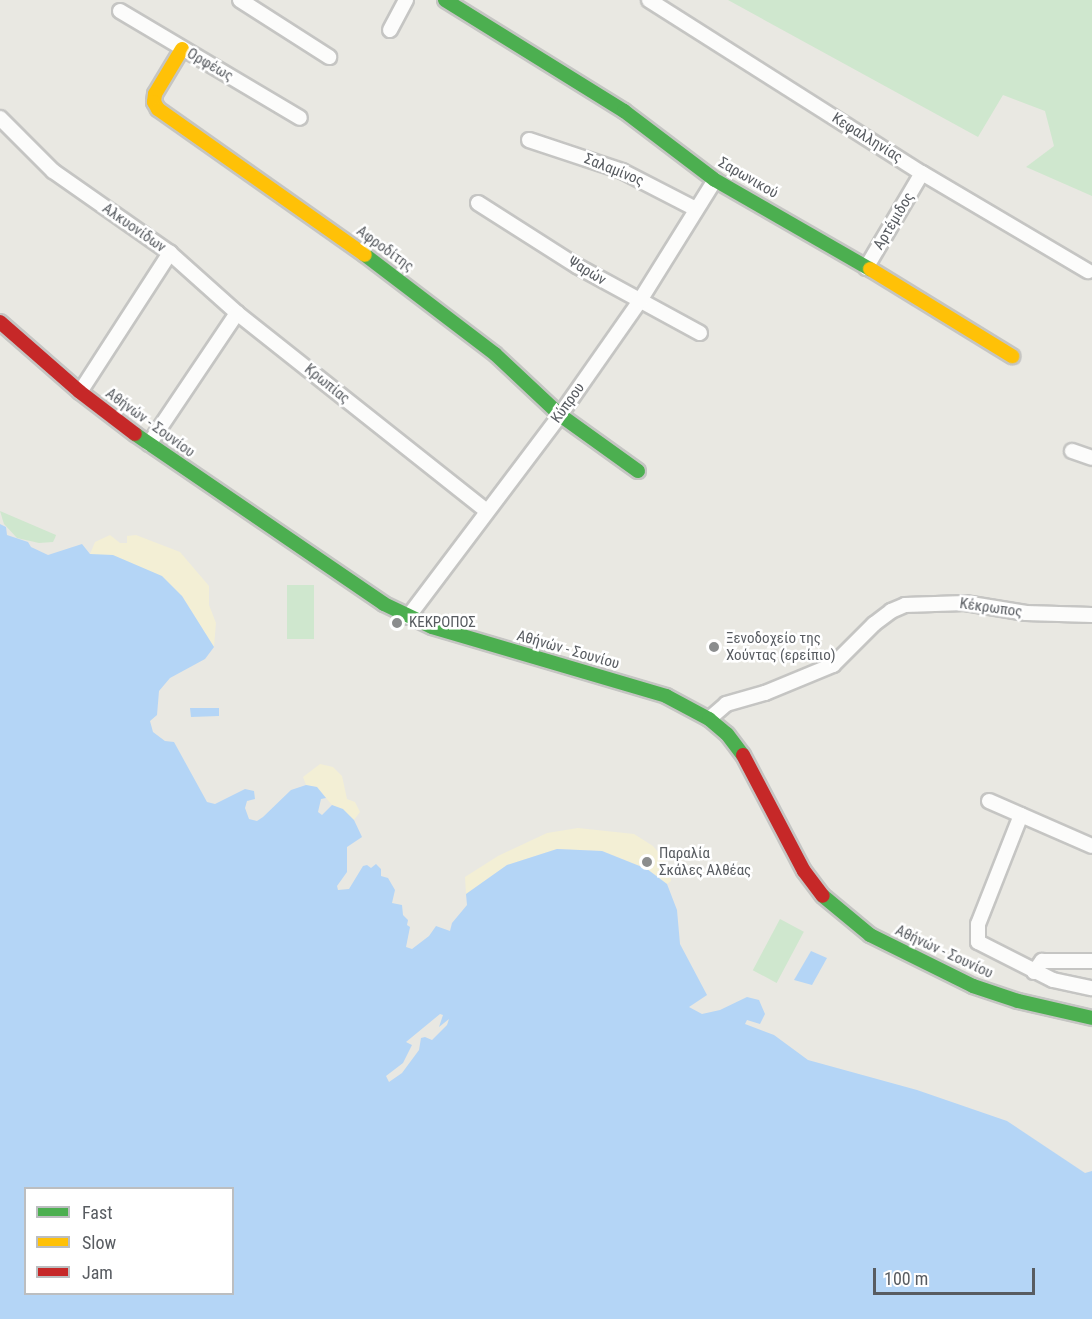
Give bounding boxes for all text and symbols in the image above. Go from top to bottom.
street label: Ορφέως [184,45,236,85]
street label: Κεφαλληνίας [828,109,906,167]
street label: Σαλαμίνος [582,150,646,190]
street label: Σαρωνικού [715,154,781,202]
street label: Αρτέμιδος [870,189,918,253]
street label: Αλκυονίδων [99,200,169,256]
street label: Αφροδίτης [353,222,417,276]
street label: Ψαρών [565,253,609,289]
street label: Κρωπίας [301,360,353,408]
street label: Κύπρου [547,379,589,427]
street label: Αθήνών - Σουνίου [102,385,198,461]
street label: Κέκρωπος [958,595,1024,621]
place label: ΚΕΚΡΟΠΟΣ [409,614,476,632]
marker: ΚΕΚΡΟΠΟΣ [390,616,404,630]
street label: Αθήνών - Σουνίου [515,627,621,673]
place label: Ξενοδοχείο της Χούντας (ερείπιο) [726,629,835,664]
marker: Ξενοδοχείο της Χούντας (ερείπιο) [707,640,721,654]
place label: Παραλία Σκάλες Αλθέας [659,844,751,879]
marker: Παραλία Σκάλες Αλθέας [640,855,654,869]
street label: Αθήνών - Σουνίου [892,922,996,982]
legend [24,1187,234,1295]
text: Fast [82,1202,113,1223]
text: Slow [82,1232,116,1253]
scale bar [876,1256,1038,1294]
text: Jam [82,1262,113,1283]
text: 100 m [884,1268,928,1289]

